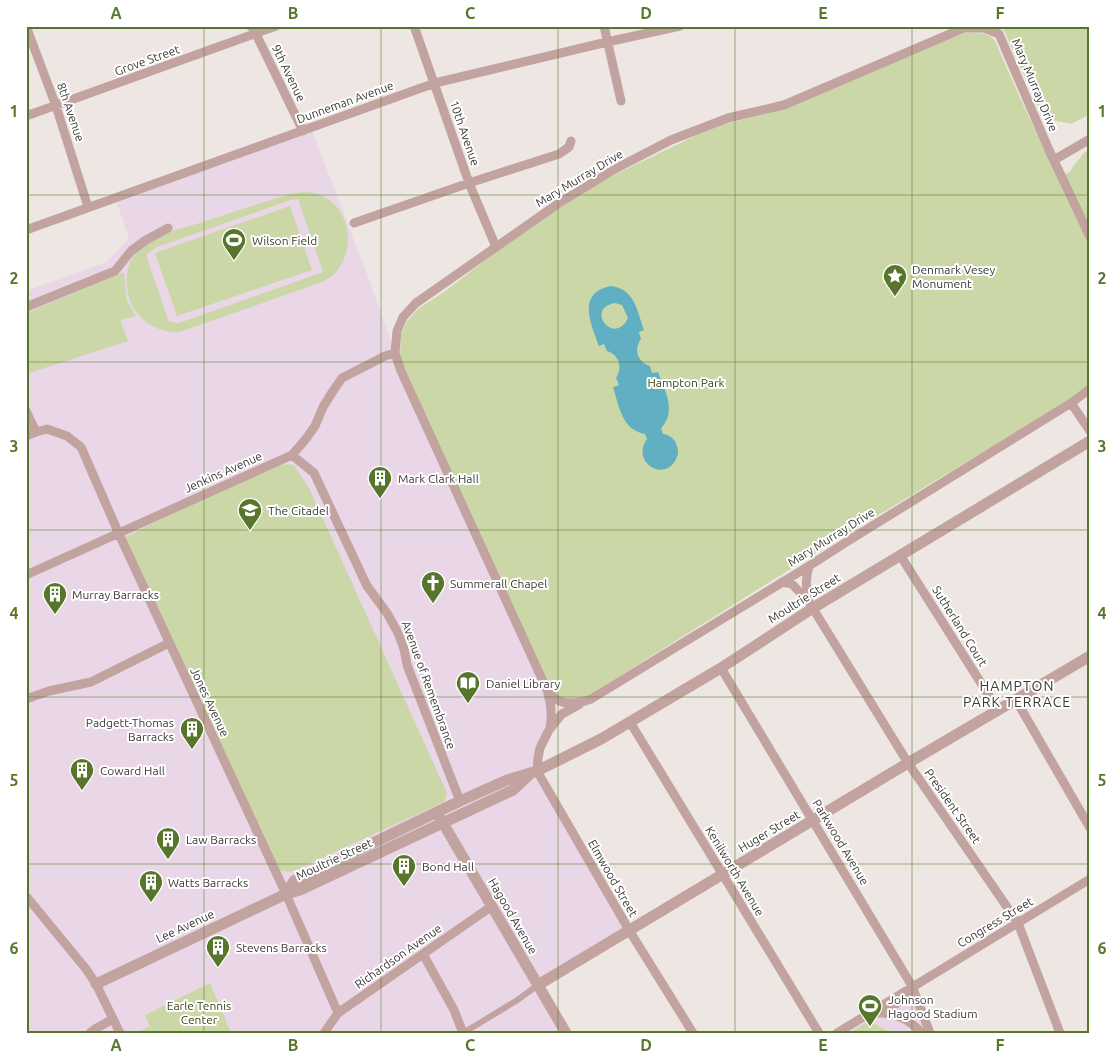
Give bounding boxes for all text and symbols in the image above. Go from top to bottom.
text: A [110,4,122,22]
text: B [288,4,298,22]
text: C [465,4,475,22]
text: D [640,4,652,22]
text: E [818,4,828,22]
text: F [996,4,1005,22]
street label: Mary Murray Drive [1010,37,1060,133]
street label: Grove Street [113,42,182,78]
street label: 9th Avenue [270,43,308,103]
street label: Dunneman Avenue [295,78,395,126]
street label: 8th Avenue [55,81,87,143]
street label: 10th Avenue [448,99,482,167]
text: 1 [9,102,19,120]
text: 1 [1097,102,1107,120]
street label: Mary Murray Drive [533,147,625,209]
sports icon: Wilson Field [221,227,247,261]
place label: Wilson Field [252,234,317,247]
place icon: Denmark Vesey Monument [882,263,908,297]
place label: Denmark Vesey Monument [912,263,995,290]
text: 2 [9,269,19,287]
text: 2 [1097,269,1107,287]
park label: Hampton Park [647,376,725,389]
text: 3 [9,437,19,455]
text: 3 [1097,437,1107,455]
street label: Jenkins Avenue [182,449,264,495]
building icon: Mark Clark Hall [367,465,393,499]
place label: Mark Clark Hall [398,472,479,485]
school or university icon: The Citadel [237,497,263,531]
place label: The Citadel [268,504,329,517]
street label: Mary Murray Drive [785,505,877,569]
church icon: Summerall Chapel [420,570,446,604]
street label: Moultrie Street [766,570,843,625]
place label: Summerall Chapel [450,577,547,590]
building icon: Murray Barracks [42,581,68,615]
street label: Sutherland Court [930,583,990,669]
place label: Murray Barracks [72,588,159,601]
text: 4 [9,604,19,622]
text: 4 [1097,604,1107,622]
street label: Avenue of Remembrance [400,619,458,751]
street label: Jones Avenue [188,665,232,739]
library icon: Daniel Library [455,670,481,704]
place label: Daniel Library [486,677,560,690]
district label: HAMPTON PARK TERRACE [963,678,1071,710]
place label: Padgett-Thomas Barracks [86,716,174,743]
building icon: Padgett-Thomas Barracks [179,716,205,750]
building icon: Coward Hall [69,757,95,791]
place label: Coward Hall [100,764,165,777]
street label: President Street [922,766,984,846]
text: 5 [9,771,19,789]
text: 5 [1097,771,1107,789]
street label: Parkwood Avenue [810,797,872,887]
street label: Huger Street [736,807,802,854]
street label: Kenilworth Avenue [703,824,767,918]
building icon: Law Barracks [155,826,181,860]
place label: Law Barracks [186,833,256,846]
street label: Moultrie Street [294,836,374,882]
street label: Elmwood Street [586,837,640,919]
building icon: Bond Hall [391,853,417,887]
place label: Bond Hall [422,860,474,873]
building icon: Watts Barracks [138,869,164,903]
place label: Watts Barracks [168,876,248,889]
street label: Hagood Avenue [486,876,540,956]
street label: Congress Street [955,894,1035,950]
street label: Lee Avenue [154,907,216,945]
street label: Richardson Avenue [352,921,444,991]
building icon: Stevens Barracks [205,934,231,968]
text: 6 [9,939,19,957]
text: 6 [1097,939,1107,957]
place label: Stevens Barracks [236,941,327,954]
sports icon: Johnson Hagood Stadium [857,993,883,1027]
place label: Johnson Hagood Stadium [888,993,978,1020]
park label: Earle Tennis Center [167,999,231,1026]
text: A [110,1036,122,1054]
text: B [288,1036,298,1054]
text: C [465,1036,475,1054]
text: D [640,1036,652,1054]
text: E [818,1036,828,1054]
text: F [996,1036,1005,1054]

